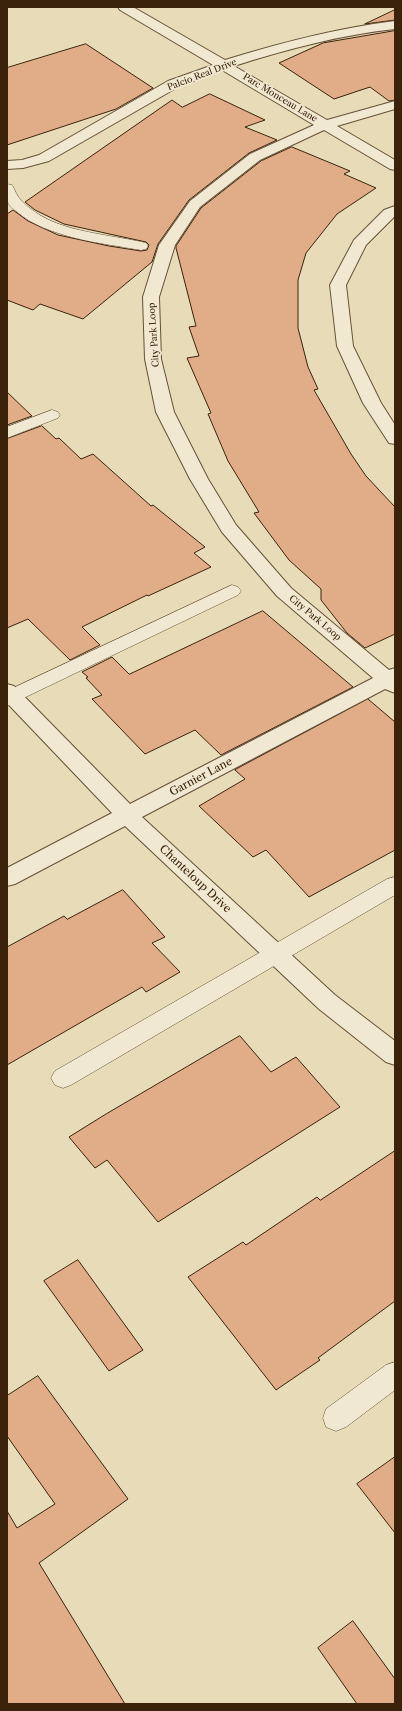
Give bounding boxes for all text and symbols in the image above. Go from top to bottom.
street label: Palcio Real Drive [166,57,238,93]
street label: Parc Monceau Lane [241,71,319,125]
street label: City Park Loop [146,302,162,368]
street label: City Park Loop [287,593,343,643]
street label: Garnier Lane [167,755,235,799]
street label: Chanteloup Drive [156,842,234,916]

